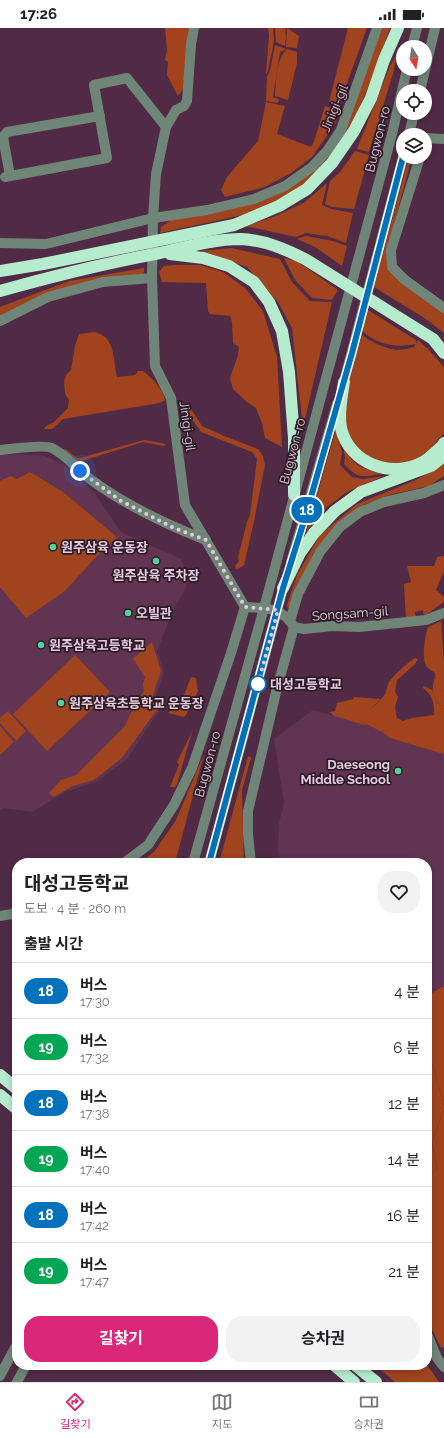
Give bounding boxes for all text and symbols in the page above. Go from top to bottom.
text: 17:26 [20,5,57,23]
north arrow [396,40,432,76]
map controls [396,40,432,164]
street label: Jinigi-gil [318,82,351,134]
button: locate [396,84,432,120]
street label: Bugwon-ro [362,104,393,174]
button: layers [396,128,432,164]
street label: Jinigi-gil [177,400,198,452]
street label: Bugwon-ro [276,416,309,486]
your location [70,461,90,481]
line badge: 18 [289,497,325,523]
text: 18 [299,502,315,518]
place label: 원주삼육 운동장 [61,540,148,555]
marker: 원주삼육 운동장 [48,542,58,552]
marker: 원주삼육 주차장 [151,556,161,566]
place label: 원주삼육 주차장 [113,568,199,583]
street label: Songsam-gil [311,603,389,624]
place label: 오빌관 [136,606,172,621]
marker: 오빌관 [123,608,133,618]
place label: 원주삼육고등학교 [49,638,145,653]
marker: 원주삼육고등학교 [36,640,46,650]
marker: 대성고등학교 [249,675,267,693]
place label: 대성고등학교 [270,677,342,692]
place label: 원주삼육초등학교 운동장 [69,696,204,711]
marker: 원주삼육초등학교 운동장 [56,698,66,708]
street label: Bugwon-ro [191,729,224,799]
place label: Daeseong Middle School [301,757,391,787]
marker: Daeseong Middle School [393,766,403,776]
button: heart [378,871,420,913]
text: 대성고등학교 [24,872,129,894]
text: 도보 · 4 분 · 260 m [24,901,126,916]
text: 출발 시간 [24,935,83,953]
text: 버스 [80,976,108,994]
text: 18 [38,983,54,999]
text: 4 분 [394,983,420,1001]
text: 17:30 [80,994,110,1009]
text: 버스 [80,1032,108,1050]
text: 19 [38,1039,54,1055]
text: 6 분 [393,1039,420,1057]
text: 17:32 [80,1050,109,1065]
text: 버스 [80,1088,108,1106]
text: 18 [38,1095,54,1111]
text: 12 분 [388,1095,420,1113]
text: 17:38 [80,1106,110,1121]
text: 버스 [80,1144,108,1162]
text: 19 [38,1151,54,1167]
text: 14 분 [388,1151,420,1169]
text: 17:40 [80,1162,110,1177]
text: 버스 [80,1200,108,1218]
text: 18 [38,1207,54,1223]
text: 16 분 [387,1207,420,1225]
text: 17:42 [80,1218,109,1233]
text: 버스 [80,1256,108,1274]
text: 19 [38,1263,54,1279]
text: 21 분 [388,1263,420,1281]
text: 17:47 [80,1274,109,1289]
button: 길찾기 [24,1316,218,1362]
button: 승차권 [226,1316,420,1362]
tab: 길찾기 [60,1391,91,1431]
tab: 지도 [211,1391,233,1431]
tab: 승차권 [353,1391,384,1431]

